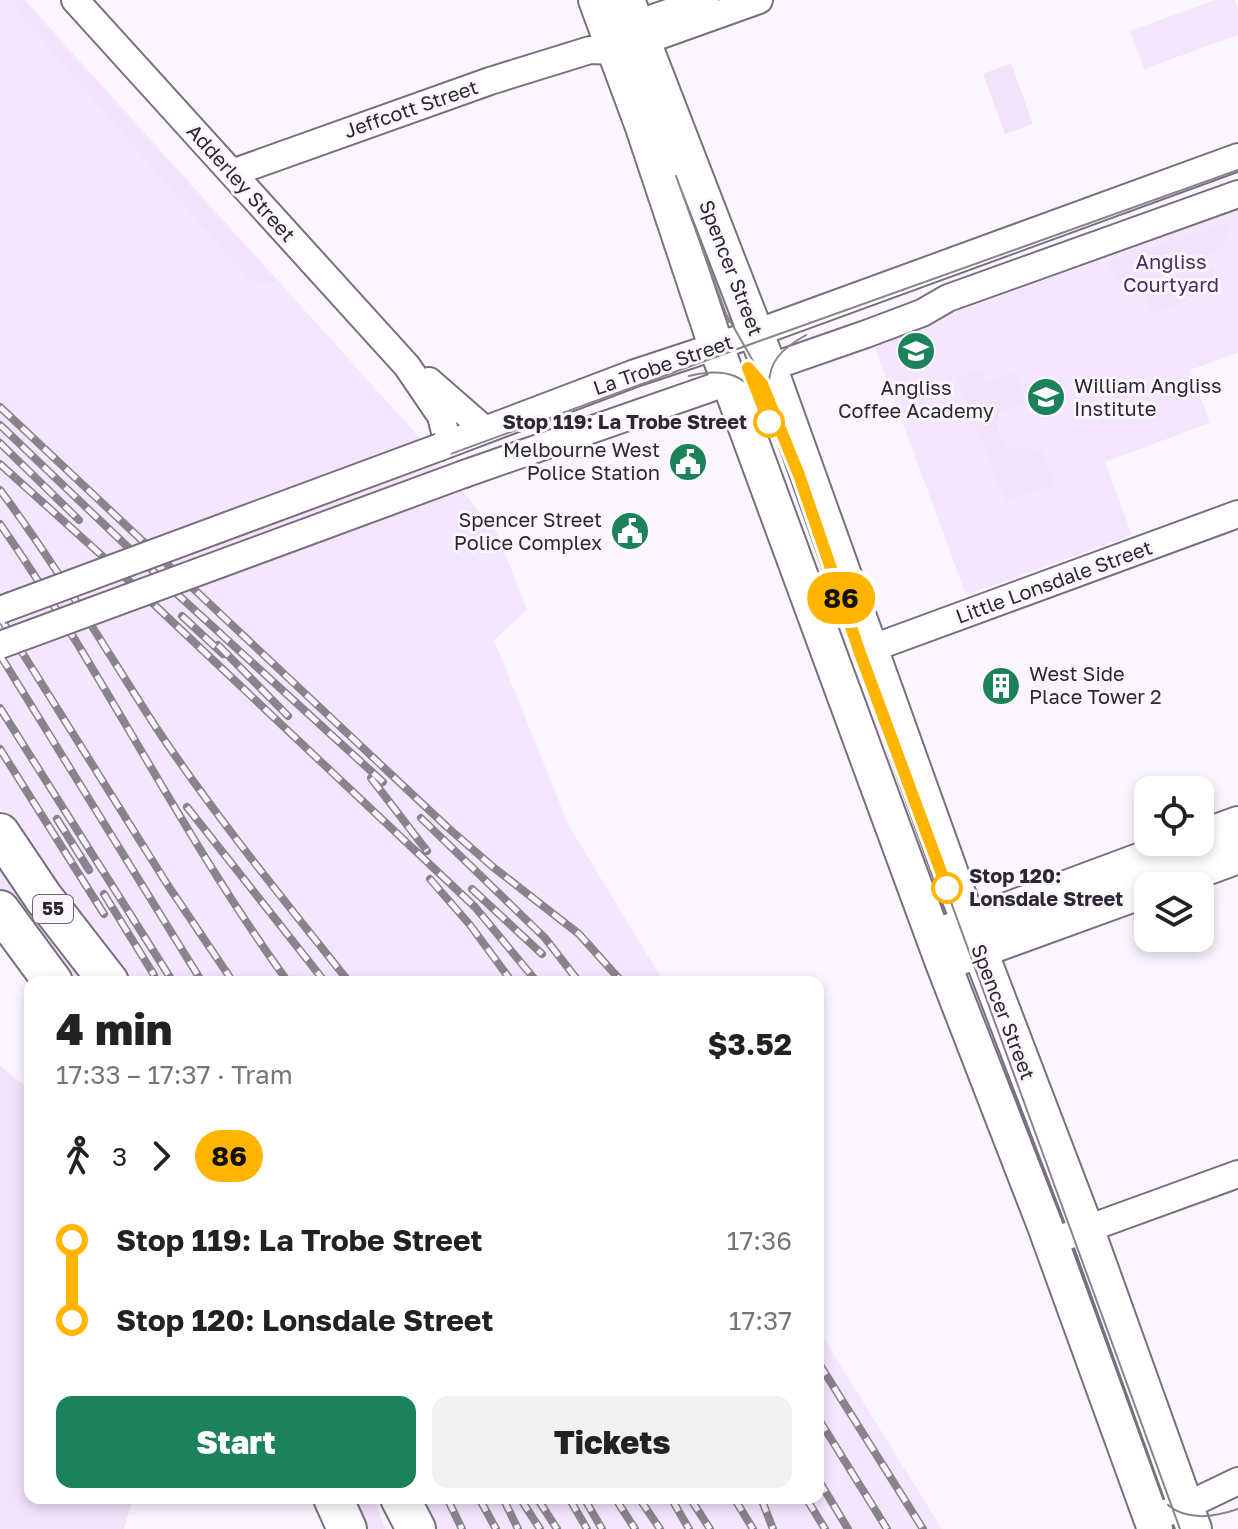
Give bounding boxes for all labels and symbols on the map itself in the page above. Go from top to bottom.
street label: Jeffcott Street [341,74,481,142]
street label: Adderley Street [183,119,301,246]
street label: Spencer Street [695,196,769,339]
park label: Angliss Courtyard [1123,249,1219,296]
street label: La Trobe Street [590,329,736,399]
school or university icon: Angliss Coffee Academy [895,330,937,372]
place label: William Angliss Institute [1074,373,1222,420]
place label: Angliss Coffee Academy [838,375,994,422]
school or university icon: William Angliss Institute [1025,376,1067,418]
marker: Stop 119: La Trobe Street [754,407,784,437]
place label: Stop 119: La Trobe Street [503,409,747,433]
place label: Melbourne West Police Station [503,437,660,484]
public building icon: Melbourne West Police Station [667,441,709,483]
place label: Spencer Street Police Complex [454,507,602,554]
public building icon: Spencer Street Police Complex [609,510,651,552]
street label: Little Lonsdale Street [952,534,1155,628]
line badge: 86 [805,572,877,624]
place label: West Side Place Tower 2 [1029,661,1162,708]
building icon: West Side Place Tower 2 [980,665,1022,707]
place label: Stop 120: Lonsdale Street [969,863,1123,910]
marker: Stop 120: Lonsdale Street [932,873,962,903]
road number: 55 [33,895,73,923]
street label: Spencer Street [967,940,1041,1083]

